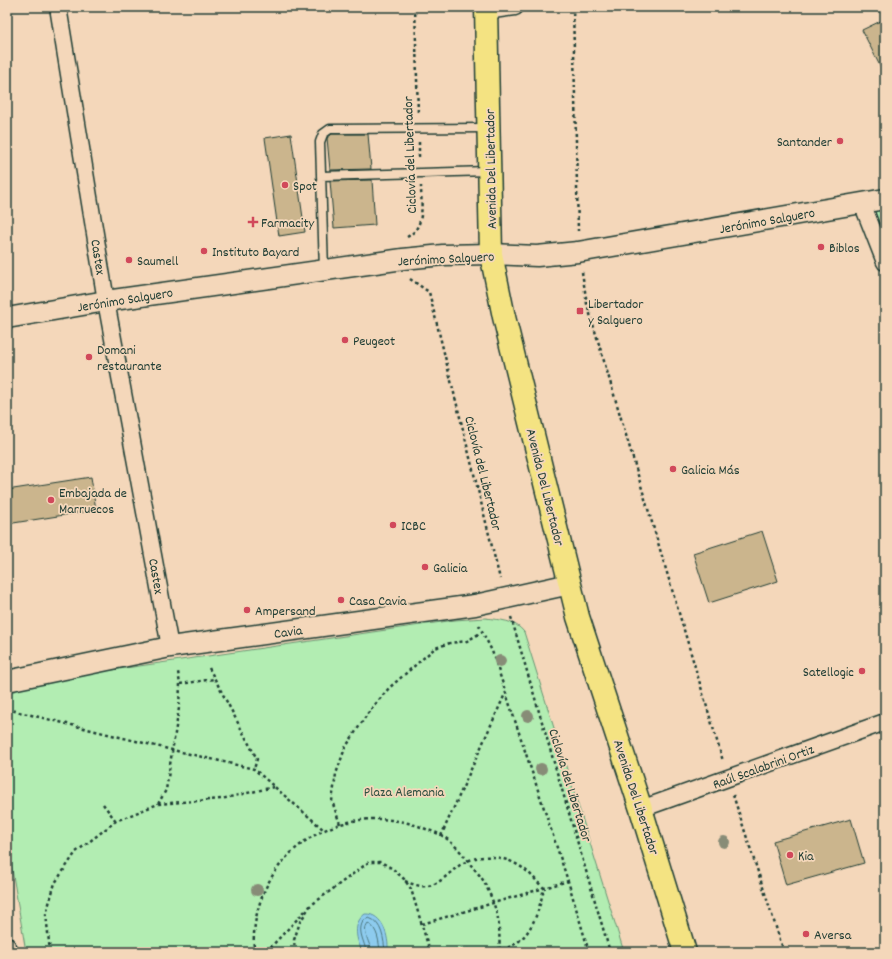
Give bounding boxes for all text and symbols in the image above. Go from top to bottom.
street label: Ciclovía del Libertador [399,95,423,214]
street label: Avenida Del Libertador [481,108,503,229]
place label: Santander [777,133,833,153]
marker: Santander [835,136,845,146]
place label: Spot [293,177,317,197]
marker: Spot [280,180,290,190]
street label: Jerónimo Salguero [718,204,817,240]
place label: Farmacity [261,214,315,234]
marker: Farmacity [248,217,258,227]
street label: Castex [84,238,110,277]
place label: Biblos [829,239,860,259]
marker: Biblos [816,242,826,252]
place label: Instituto Bayard [212,243,299,263]
marker: Instituto Bayard [199,246,209,256]
street label: Jerónimo Salguero [397,247,495,273]
place label: Saumell [137,252,179,272]
marker: Saumell [124,255,134,265]
street label: Jerónimo Salguero [76,284,175,318]
place label: Libertador y Salguero [588,295,644,331]
marker: Libertador y Salguero [575,306,585,316]
place label: Peugeot [353,332,395,352]
marker: Peugeot [340,335,350,345]
place label: Domani restaurante [97,341,162,377]
marker: Domani restaurante [84,352,94,362]
street label: Ciclovía del Libertador [458,414,506,534]
street label: Avenida Del Libertador [520,427,569,549]
place label: Galicia Más [681,461,740,481]
marker: Galicia Más [668,464,678,474]
place label: Embajada de Marruecos [59,484,127,520]
marker: Embajada de Marruecos [46,495,56,505]
place label: ICBC [401,517,426,537]
marker: ICBC [388,520,398,530]
street label: Castex [142,557,168,596]
place label: Galicia [433,559,468,579]
marker: Galicia [420,562,430,572]
place label: Casa Cavia [349,592,407,612]
marker: Casa Cavia [336,595,346,605]
place label: Ampersand [255,602,316,622]
marker: Ampersand [242,605,252,615]
street label: Cavia [273,621,304,645]
place label: Satellogic [803,663,854,683]
marker: Satellogic [857,666,867,676]
street label: Ciclovía del Libertador [542,726,596,845]
street label: Avenida Del Libertador [607,737,663,859]
street label: Raúl Scalabrini Ortiz [710,740,818,795]
park label: Plaza Alemania [364,783,445,803]
place label: Kia [798,847,814,867]
marker: Kia [785,850,795,860]
place label: Aversa [814,926,852,946]
marker: Aversa [801,929,811,939]

